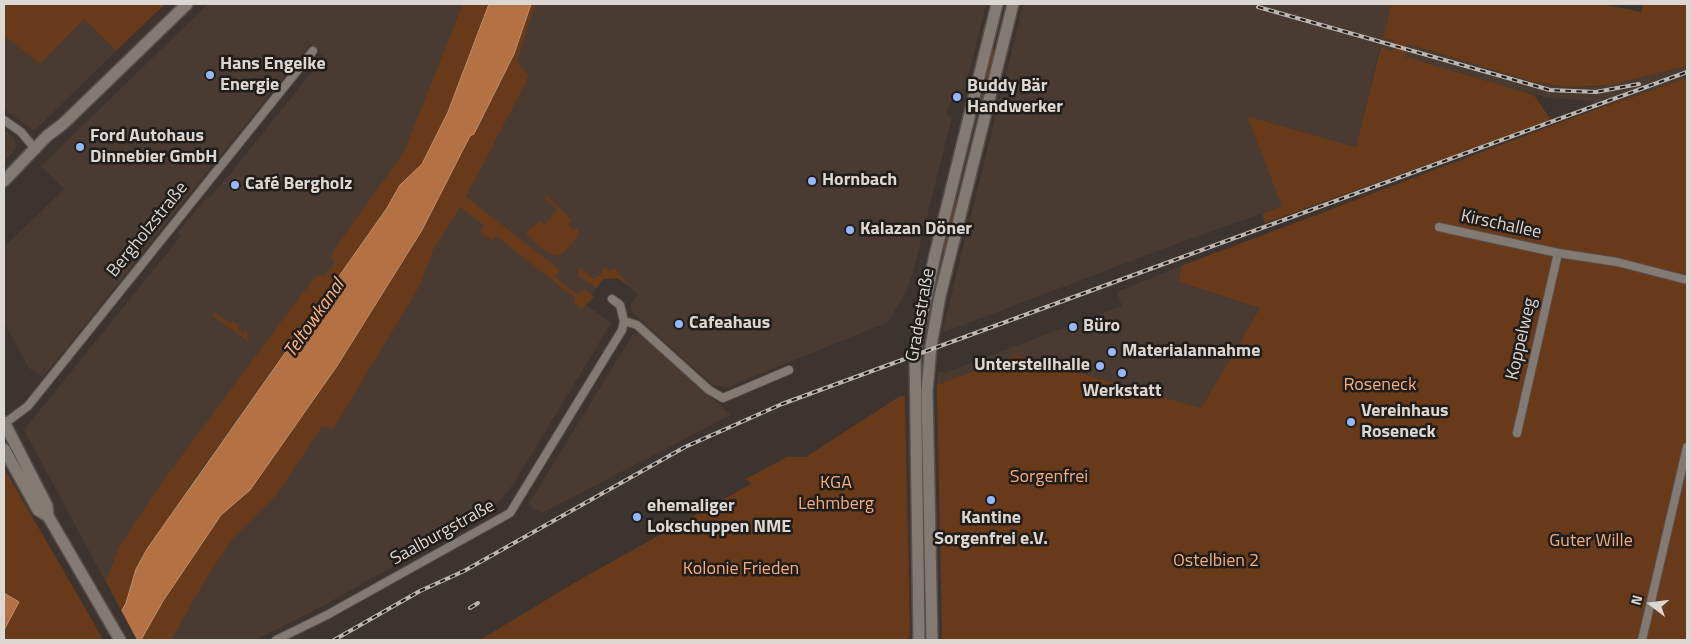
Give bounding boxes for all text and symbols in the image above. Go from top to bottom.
place label: Hans Engelke Energie [220,54,326,96]
marker: Hans Engelke Energie [204,69,216,81]
place label: Buddy Bär Handwerker [967,76,1063,118]
marker: Buddy Bär Handwerker [951,91,963,103]
place label: Ford Autohaus Dinnebier GmbH [90,126,217,168]
marker: Ford Autohaus Dinnebier GmbH [74,141,86,153]
place label: Hornbach [822,170,897,192]
place label: Café Bergholz [245,174,352,196]
marker: Hornbach [806,175,818,187]
street label: Bergholzstraße [103,178,193,282]
marker: Café Bergholz [229,179,241,191]
street label: Kirschallee [1459,206,1543,244]
place label: Kalazan Döner [860,219,972,241]
marker: Kalazan Döner [844,224,856,236]
street label: Gradestraße [902,267,940,363]
water label: Teltowkanal [280,276,350,362]
street label: Koppelweg [1502,296,1542,382]
place label: Cafeahaus [689,313,770,335]
place label: Büro [1083,316,1120,338]
marker: Cafeahaus [673,318,685,330]
marker: Büro [1067,321,1079,333]
place label: Materialannahme [1122,341,1260,363]
marker: Materialannahme [1106,346,1118,358]
place label: Unterstellhalle [974,355,1090,377]
marker: Unterstellhalle [1094,360,1106,372]
marker: Werkstatt [1116,367,1128,379]
park label: Roseneck [1343,375,1417,397]
place label: Werkstatt [1083,381,1161,403]
place label: Vereinhaus Roseneck [1361,401,1449,444]
marker: Vereinhaus Roseneck [1345,416,1357,428]
park label: Sorgenfrei [1010,467,1088,489]
park label: KGA Lehmberg [798,473,874,516]
marker: Kantine Sorgenfrei e.V. [985,494,997,506]
street label: Saalburgstraße [387,496,499,570]
place label: ehemaliger Lokschuppen NME [647,496,791,538]
place label: Kantine Sorgenfrei e.V. [934,508,1048,550]
marker: ehemaliger Lokschuppen NME [631,511,643,523]
park label: Guter Wille [1549,531,1633,553]
park label: Ostelbien 2 [1173,551,1259,573]
park label: Kolonie Frieden [683,559,799,581]
north arrow [1626,579,1676,629]
text: N [1625,593,1647,607]

